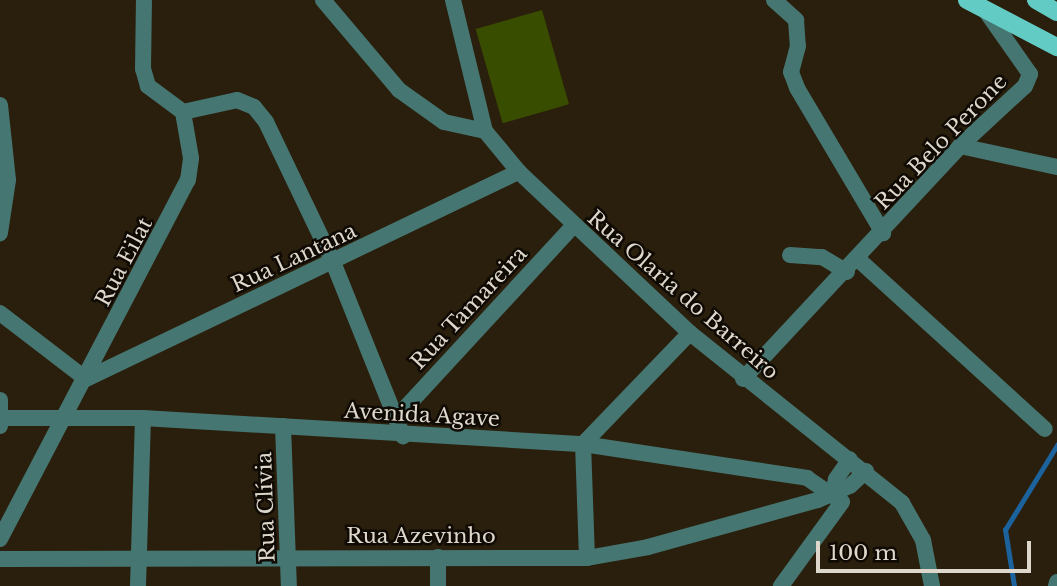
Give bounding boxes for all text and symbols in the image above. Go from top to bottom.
street label: Rua Belo Perone [870,69,1012,215]
street label: Rua Olaria do Barreiro [582,205,784,385]
street label: Rua Eilat [90,213,158,311]
street label: Rua Lantana [227,218,361,298]
street label: Rua Tamareira [405,241,533,375]
street label: Avenida Agave [343,398,501,432]
street label: Rua Clívia [251,451,281,563]
street label: Rua Azevinho [346,523,496,549]
scale bar [819,526,1034,570]
text: 100 m [829,540,897,566]

